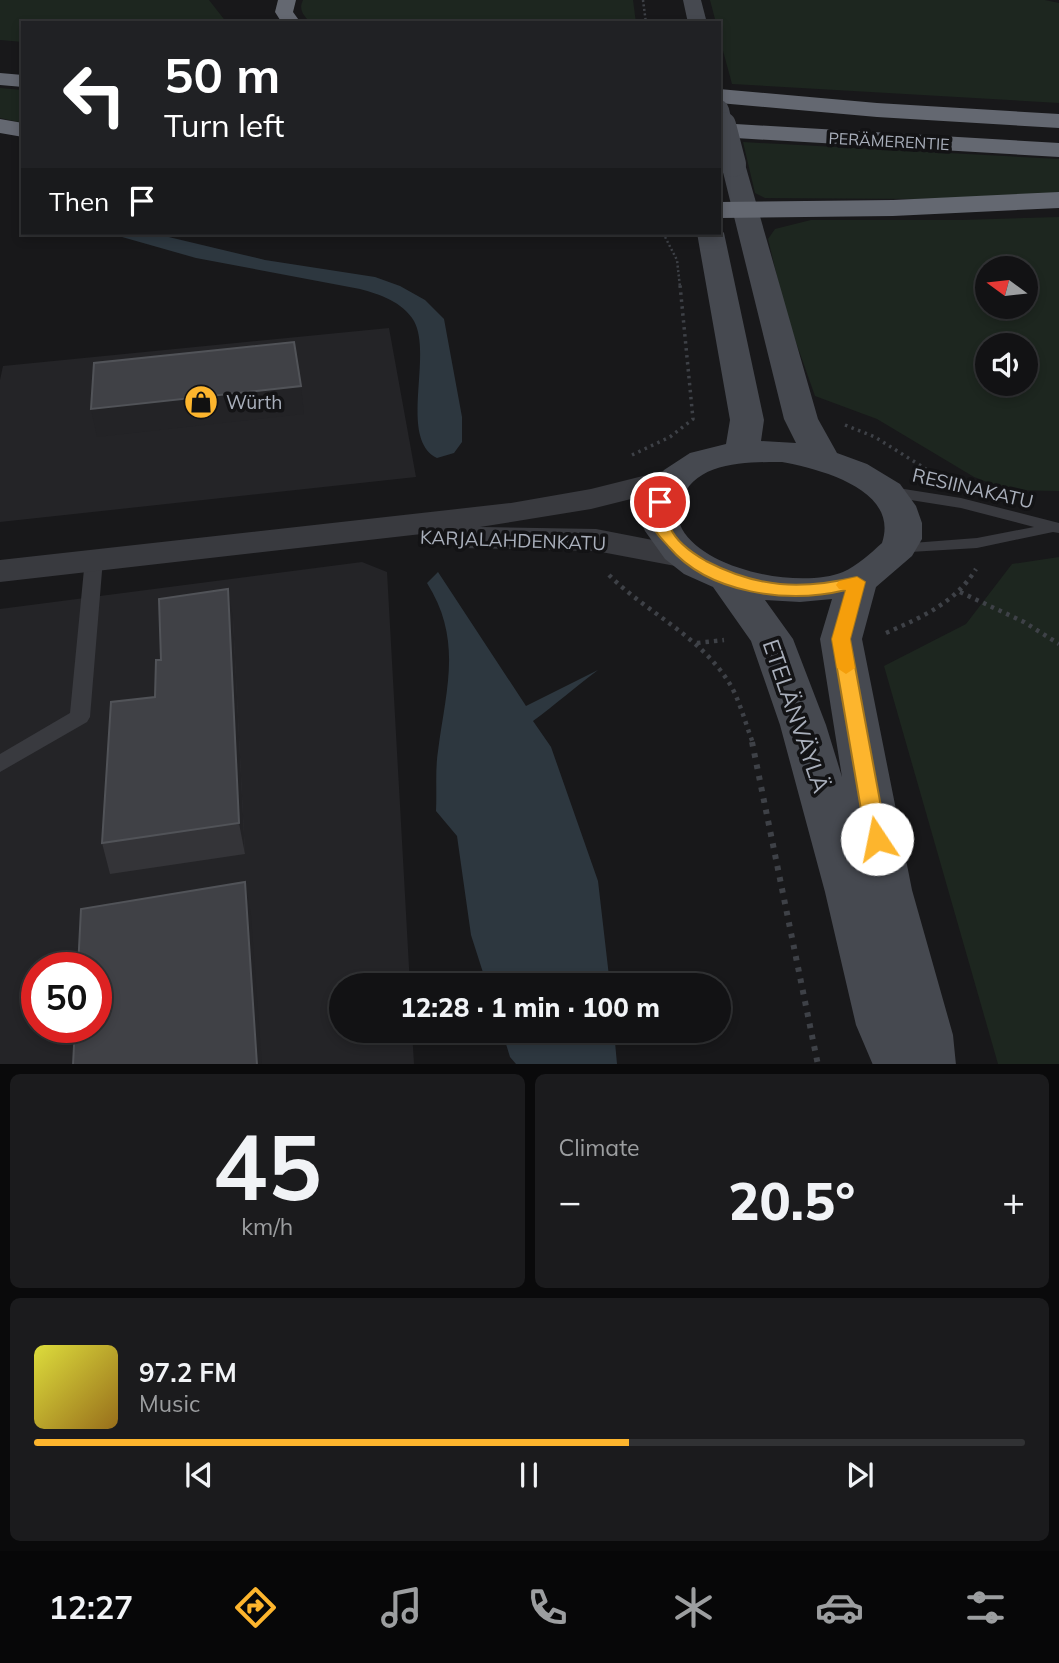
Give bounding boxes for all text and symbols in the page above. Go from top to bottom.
text: 50 m [164,44,280,105]
icon: left [49,49,140,140]
text: Turn left [164,105,284,145]
street label: PERÄMERENTIE [828,128,950,154]
icon: arrive [123,182,161,220]
text: Then [49,185,109,218]
north arrow [975,256,1038,318]
map controls [975,256,1038,396]
button: sound [975,333,1038,396]
shop icon: Würth [182,383,220,421]
place label: Würth [226,390,282,414]
street label: RESIINAKATU [910,462,1036,514]
pin [630,472,690,532]
icon: arrive [641,483,679,521]
street label: KARJALAHDENKATU [419,525,607,555]
street label: ETELÄNVÄYLÄ [757,635,836,796]
position arrow [840,802,914,876]
speed limit sign: 50 [21,952,112,1043]
text: 12:28 · 1 min · 100 m [400,991,660,1024]
text: 45 [213,1109,322,1223]
text: Climate [559,1133,640,1162]
text: 20.5° [728,1168,855,1233]
text: − [559,1177,581,1225]
text: + [1002,1177,1025,1225]
text: km/h [241,1212,293,1241]
text: 97.2 FM [139,1356,237,1389]
text: Music [139,1389,200,1418]
icon: previous [180,1456,218,1494]
icon: pause [510,1456,548,1494]
icon: next [841,1456,879,1494]
icon: directions [231,1583,280,1632]
icon: music [377,1583,426,1632]
icon: phone [523,1583,572,1632]
icon: climate [669,1583,718,1632]
icon: car [815,1583,864,1632]
icon: filters [961,1583,1010,1632]
text: 12:27 [49,1587,133,1627]

